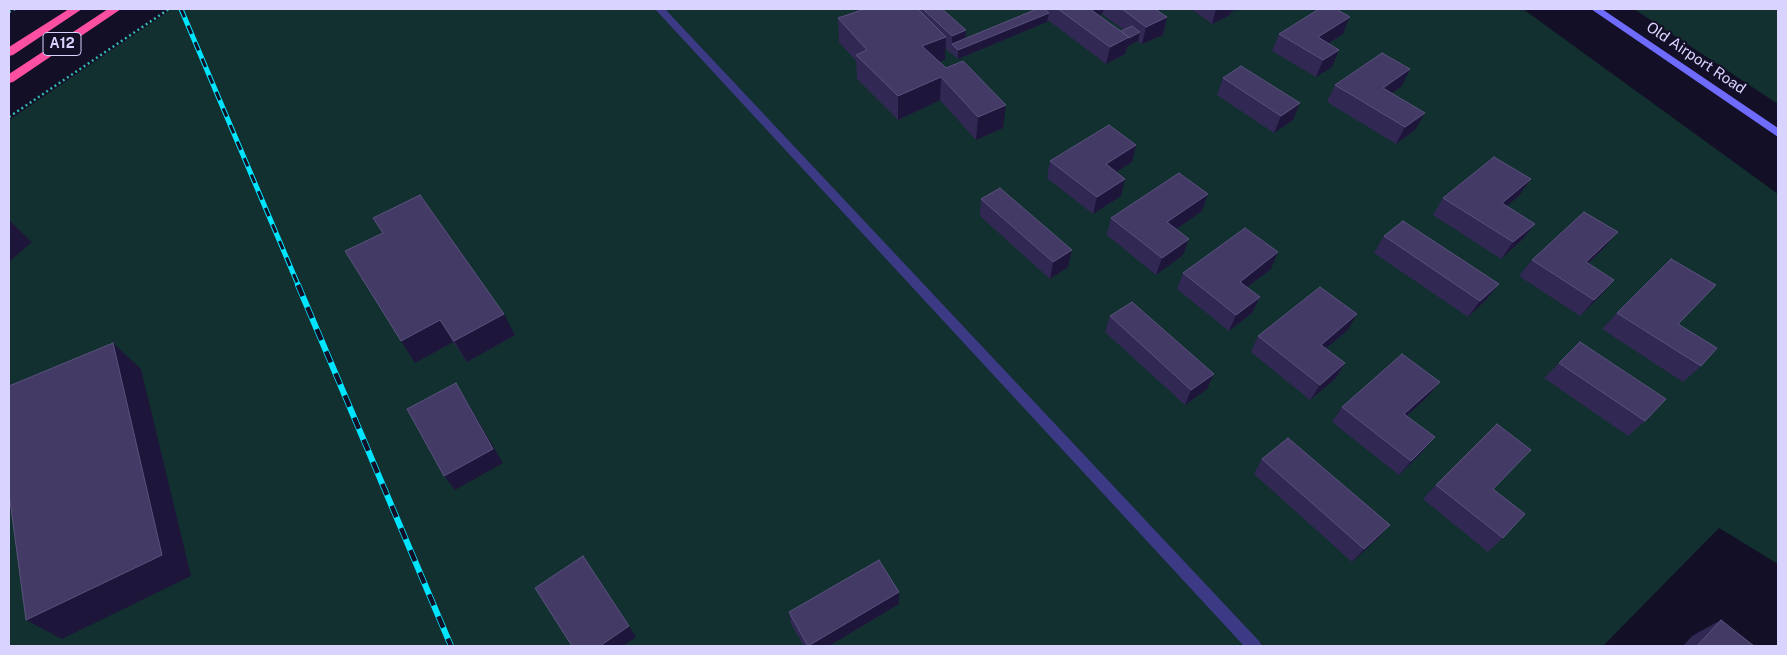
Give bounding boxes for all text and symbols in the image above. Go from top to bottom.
street label: Old Airport Road [1643,18,1749,98]
road number: A12 [43,33,81,56]

